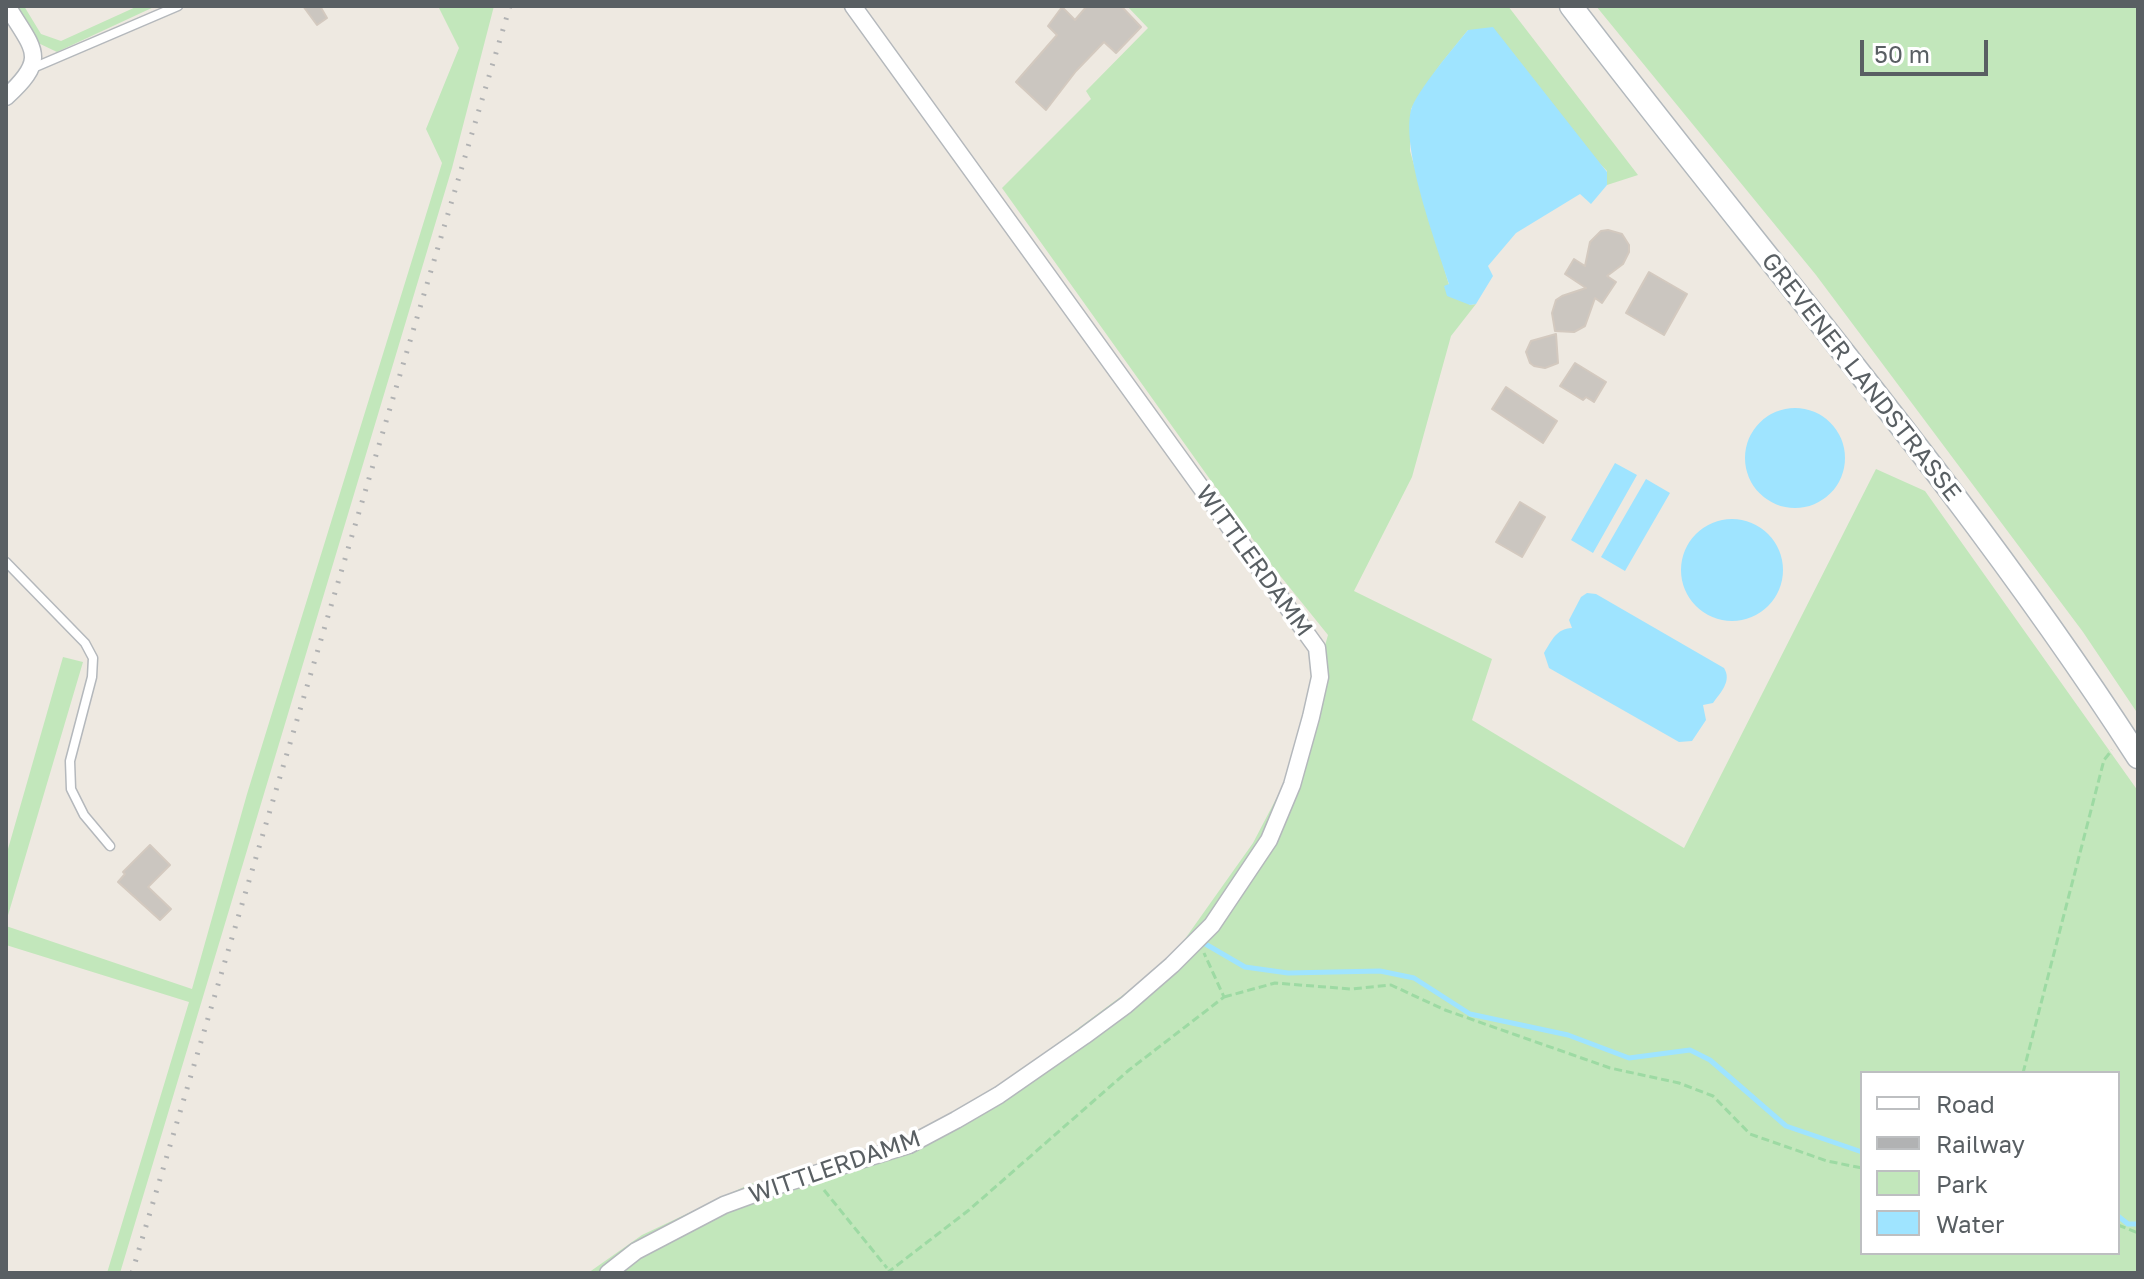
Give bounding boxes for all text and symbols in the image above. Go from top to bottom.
scale bar [1864,24,1992,74]
text: 50 m [1874,39,1930,68]
street label: GREVENER LANDSTRASSE [1755,247,1967,507]
street label: WITTLERDAMM [1190,480,1318,642]
legend [1860,1071,2120,1255]
text: Road [1936,1089,1995,1118]
street label: WITTLERDAMM [745,1124,925,1210]
text: Railway [1936,1129,2025,1158]
text: Park [1936,1169,1988,1198]
text: Water [1936,1209,2004,1238]

